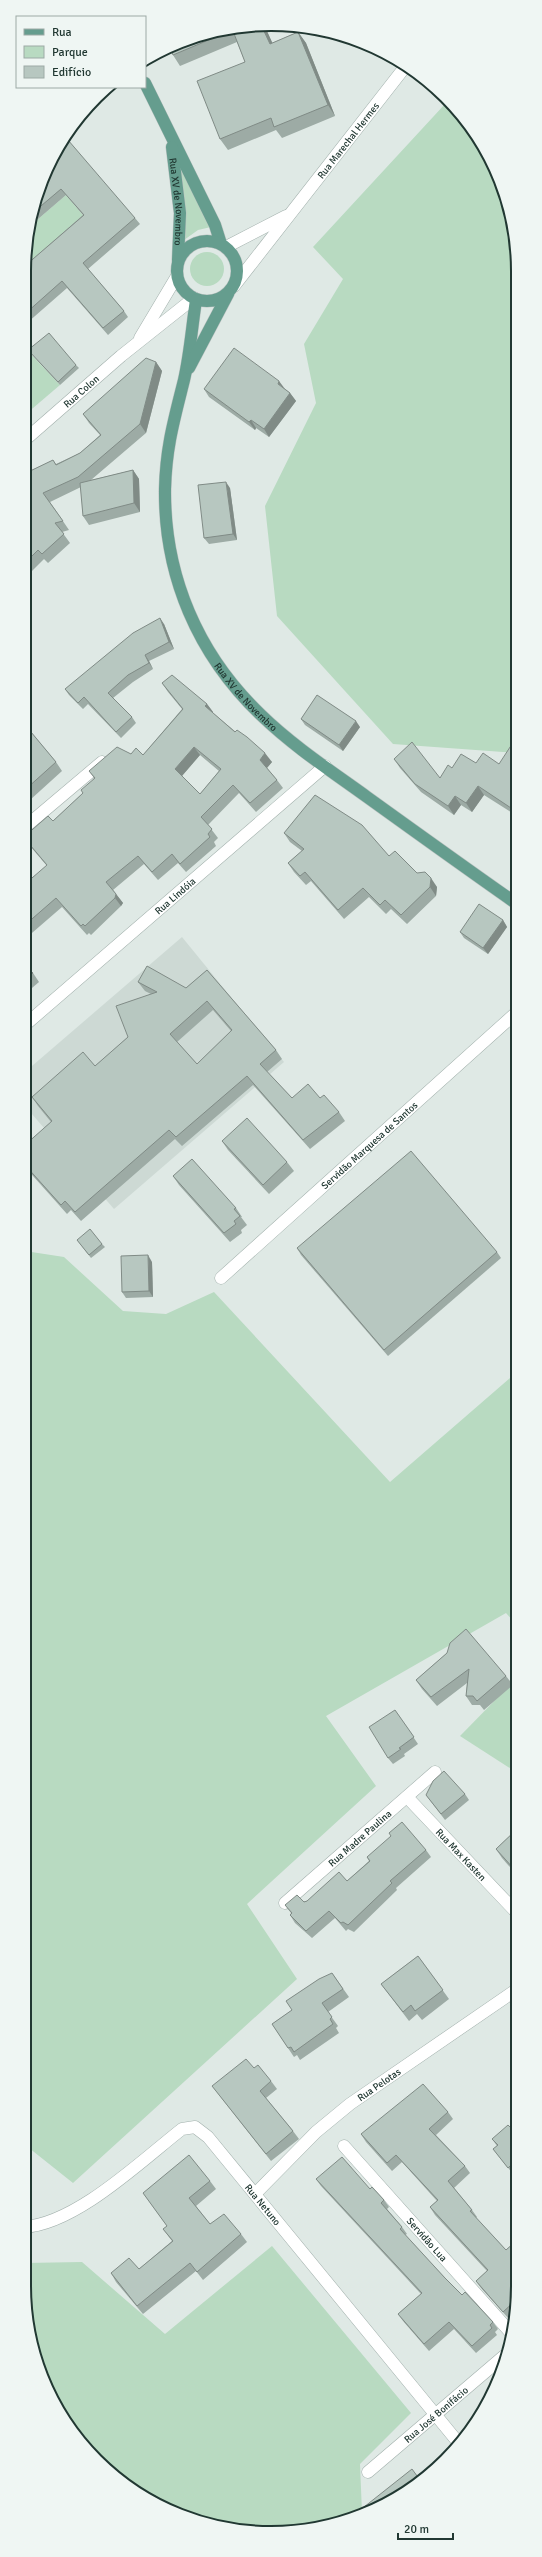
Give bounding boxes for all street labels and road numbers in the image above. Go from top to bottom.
street label: Rua Marechal Hermes [315,100,383,181]
street label: Rua XV de Novembro [166,157,185,246]
street label: Rua Colon [61,373,102,410]
street label: Rua XV de Novembro [211,661,279,734]
street label: Rua Lindóia [153,875,198,917]
street label: Servidão Marquesa de Santos [319,1099,421,1192]
street label: Rua Madre Paulina [326,1808,394,1869]
street label: Rua Max Kasten [433,1826,488,1884]
street label: Rua Pelotas [355,2066,404,2104]
street label: Rua Netuno [242,2182,283,2228]
street label: Servidão Lua [404,2215,449,2264]
street label: Rua José Bonifácio [402,2384,471,2446]

